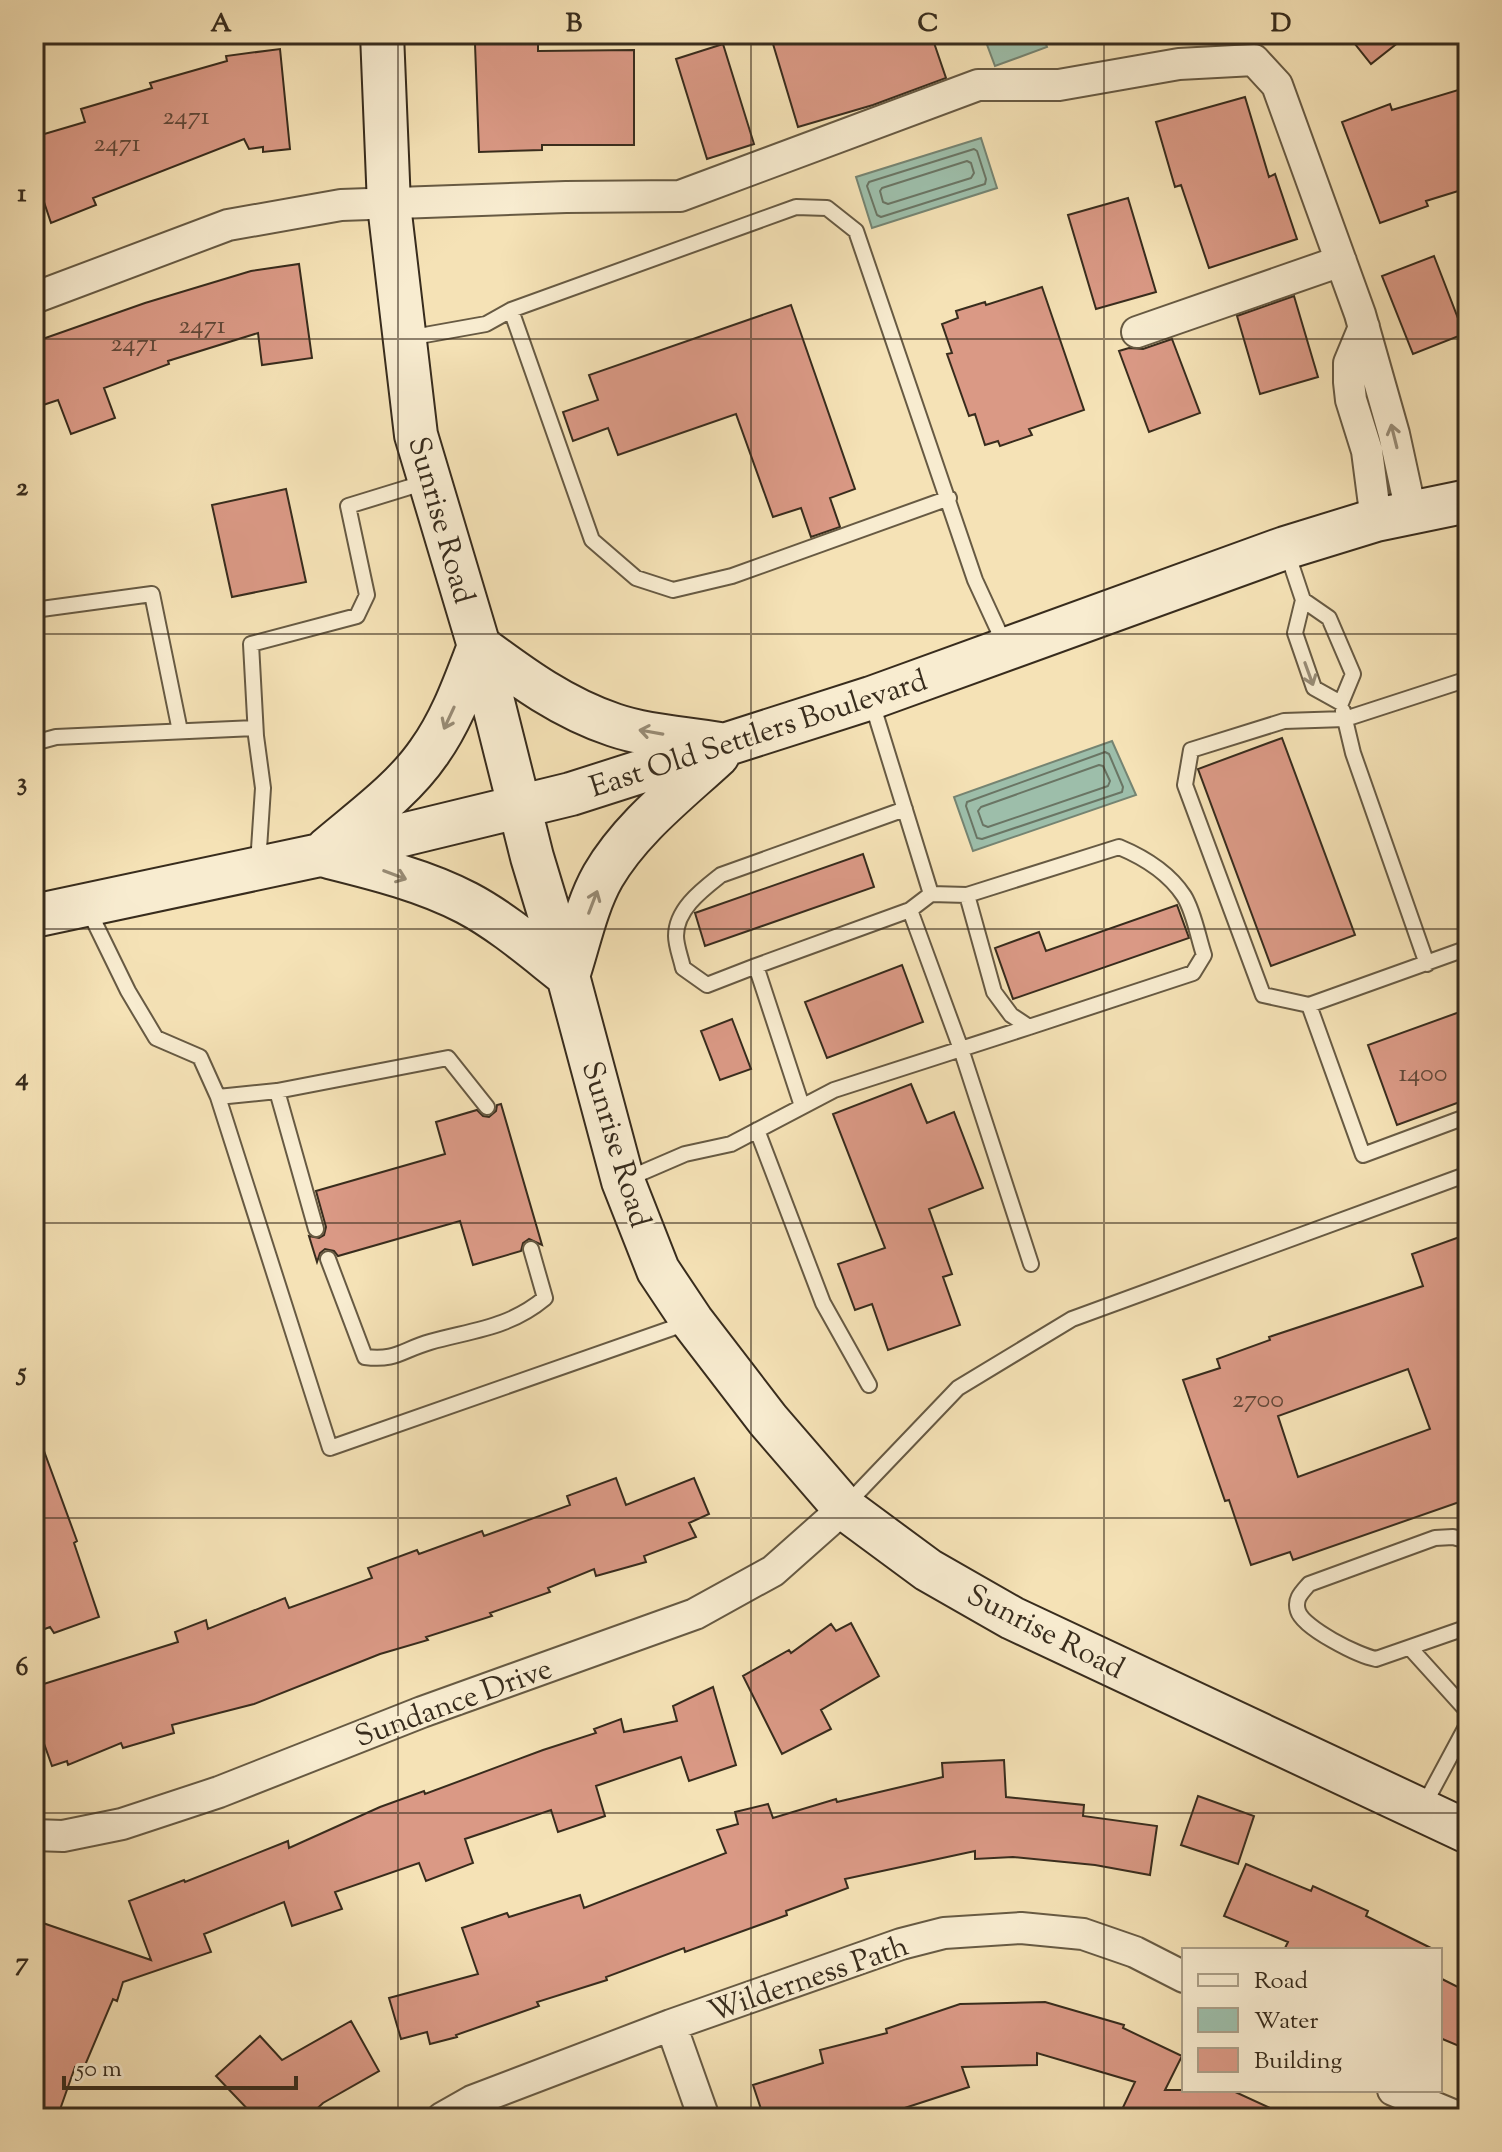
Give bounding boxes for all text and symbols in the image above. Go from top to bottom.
text: A [210,6,232,43]
text: B [566,6,583,43]
text: C [918,6,938,43]
text: D [1271,6,1291,43]
house number: 2471 [162,99,210,136]
house number: 2471 [93,126,141,163]
text: 1 [18,176,27,213]
house number: 2471 [178,308,226,345]
house number: 2471 [110,326,158,363]
one-way arrow [1386,424,1401,450]
street label: Sunrise Road [395,432,484,609]
text: 2 [16,470,29,507]
street label: East Old Settlers Boulevard [584,660,933,810]
one-way arrow [1303,661,1318,686]
one-way arrow [441,706,456,730]
one-way arrow [639,724,664,739]
text: 3 [17,765,27,802]
one-way arrow [382,869,407,883]
one-way arrow [587,890,601,915]
street label: Sunrise Road [569,1056,660,1233]
house number: 1400 [1398,1056,1448,1093]
text: 4 [14,1060,29,1097]
text: 5 [16,1355,27,1392]
house number: 2700 [1232,1382,1284,1419]
street label: Sunrise Road [958,1575,1131,1691]
street label: Sundance Drive [349,1649,558,1760]
text: 6 [16,1650,29,1687]
street label: Wilderness Path [703,1926,915,2035]
text: 7 [15,1945,29,1982]
legend [1182,1948,1442,2092]
text: Road [1254,1965,1308,1999]
text: Water [1254,2005,1318,2039]
scale bar [64,2040,296,2090]
text: Building [1254,2045,1343,2079]
text: 50 m [74,2053,122,2087]

